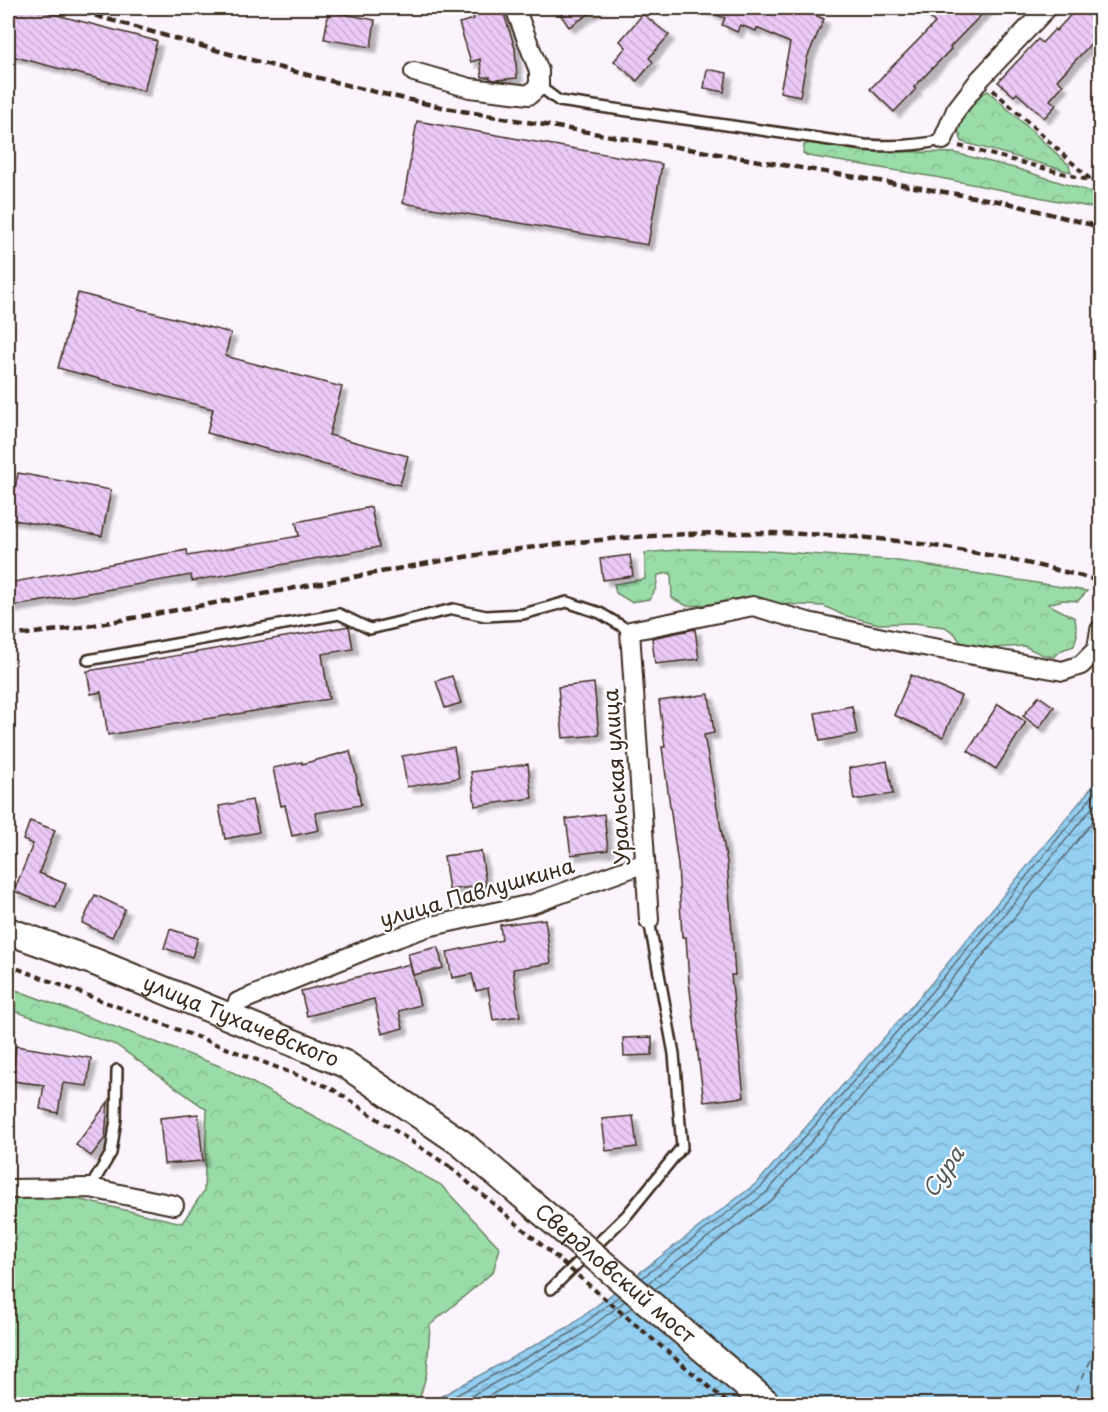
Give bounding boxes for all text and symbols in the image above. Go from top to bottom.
street label: Уральская улица [593,687,637,866]
street label: улица Павлушкина [375,848,578,934]
street label: улица Тухачевского [139,965,345,1074]
water label: Сура [913,1138,972,1203]
street label: Свердловский мост [529,1194,704,1351]

